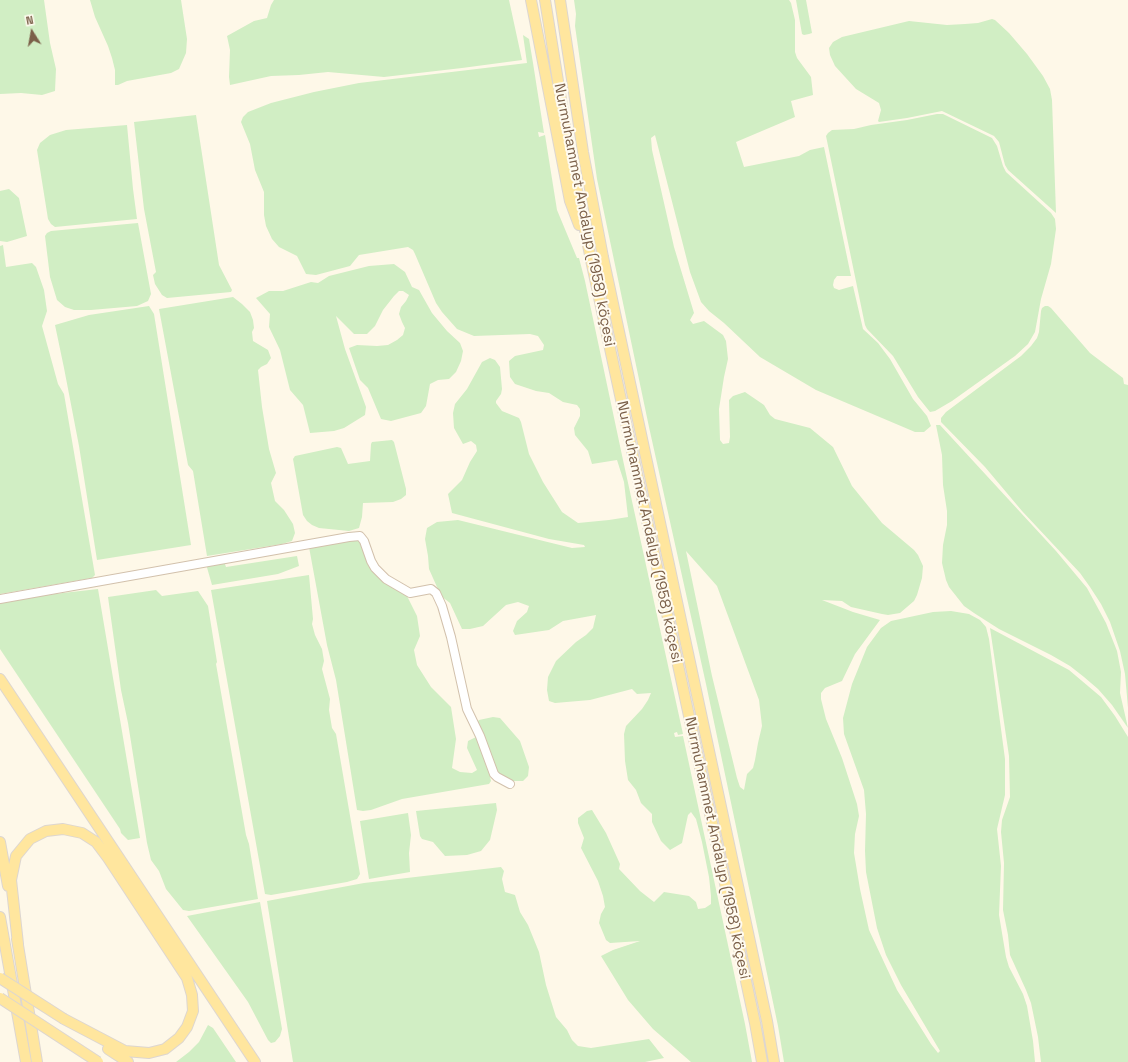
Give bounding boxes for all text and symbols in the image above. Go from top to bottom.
north arrow [12,12,52,52]
text: N [25,13,35,28]
street label: Nurmuhammet Andalyp (1958) köçesi [550,82,618,348]
street label: Nurmuhammet Andalyp (1958) köçesi [612,399,686,665]
street label: Nurmuhammet Andalyp (1958) köçesi [680,715,754,981]

